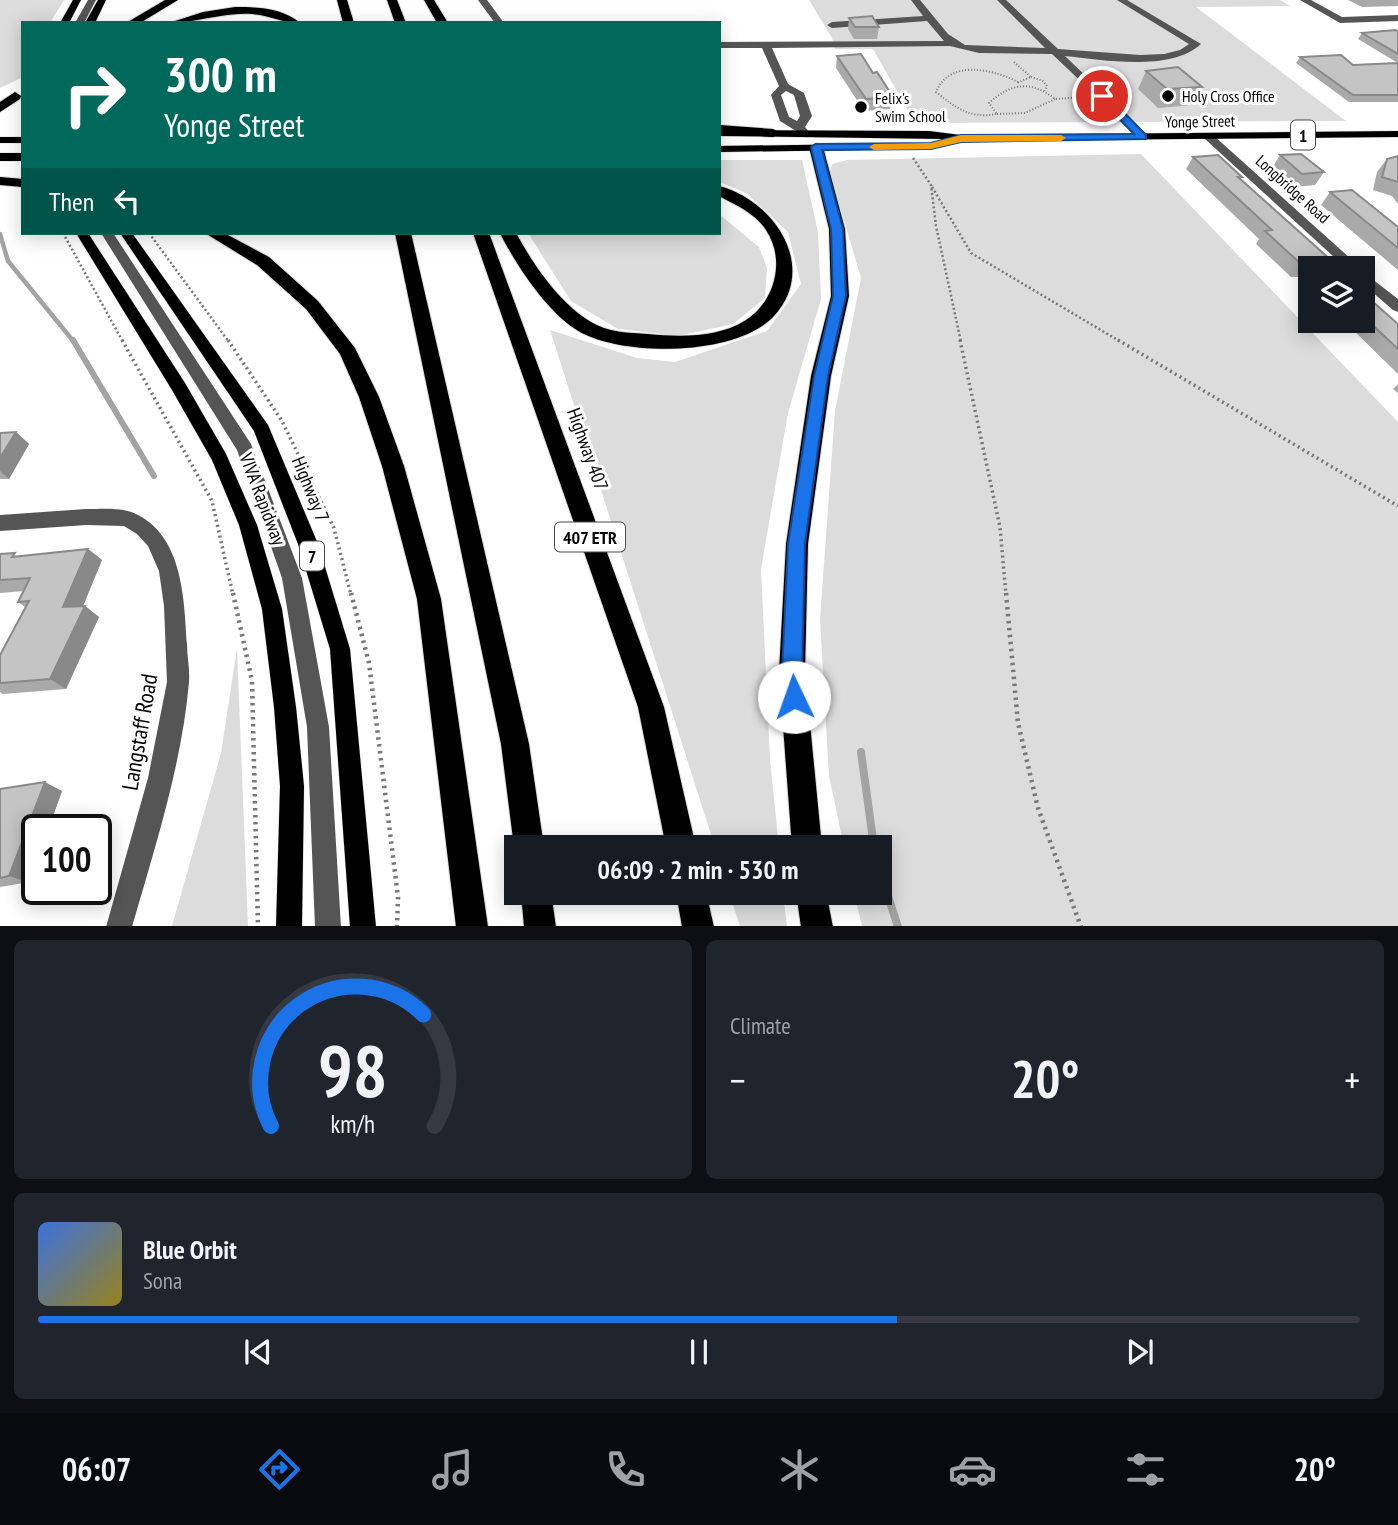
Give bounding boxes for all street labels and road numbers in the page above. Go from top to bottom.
street label: Yonge Street [1165,110,1236,132]
road number: 1 [1291,120,1315,150]
street label: Longbridge Road [1252,151,1334,227]
street label: Highway 407 [562,405,614,493]
street label: VIVA Rapidway [234,449,292,549]
street label: Highway 7 [287,453,335,525]
road number: 407 ETR [555,522,625,552]
road number: 7 [300,542,324,570]
street label: Langstaff Road [115,672,163,792]

